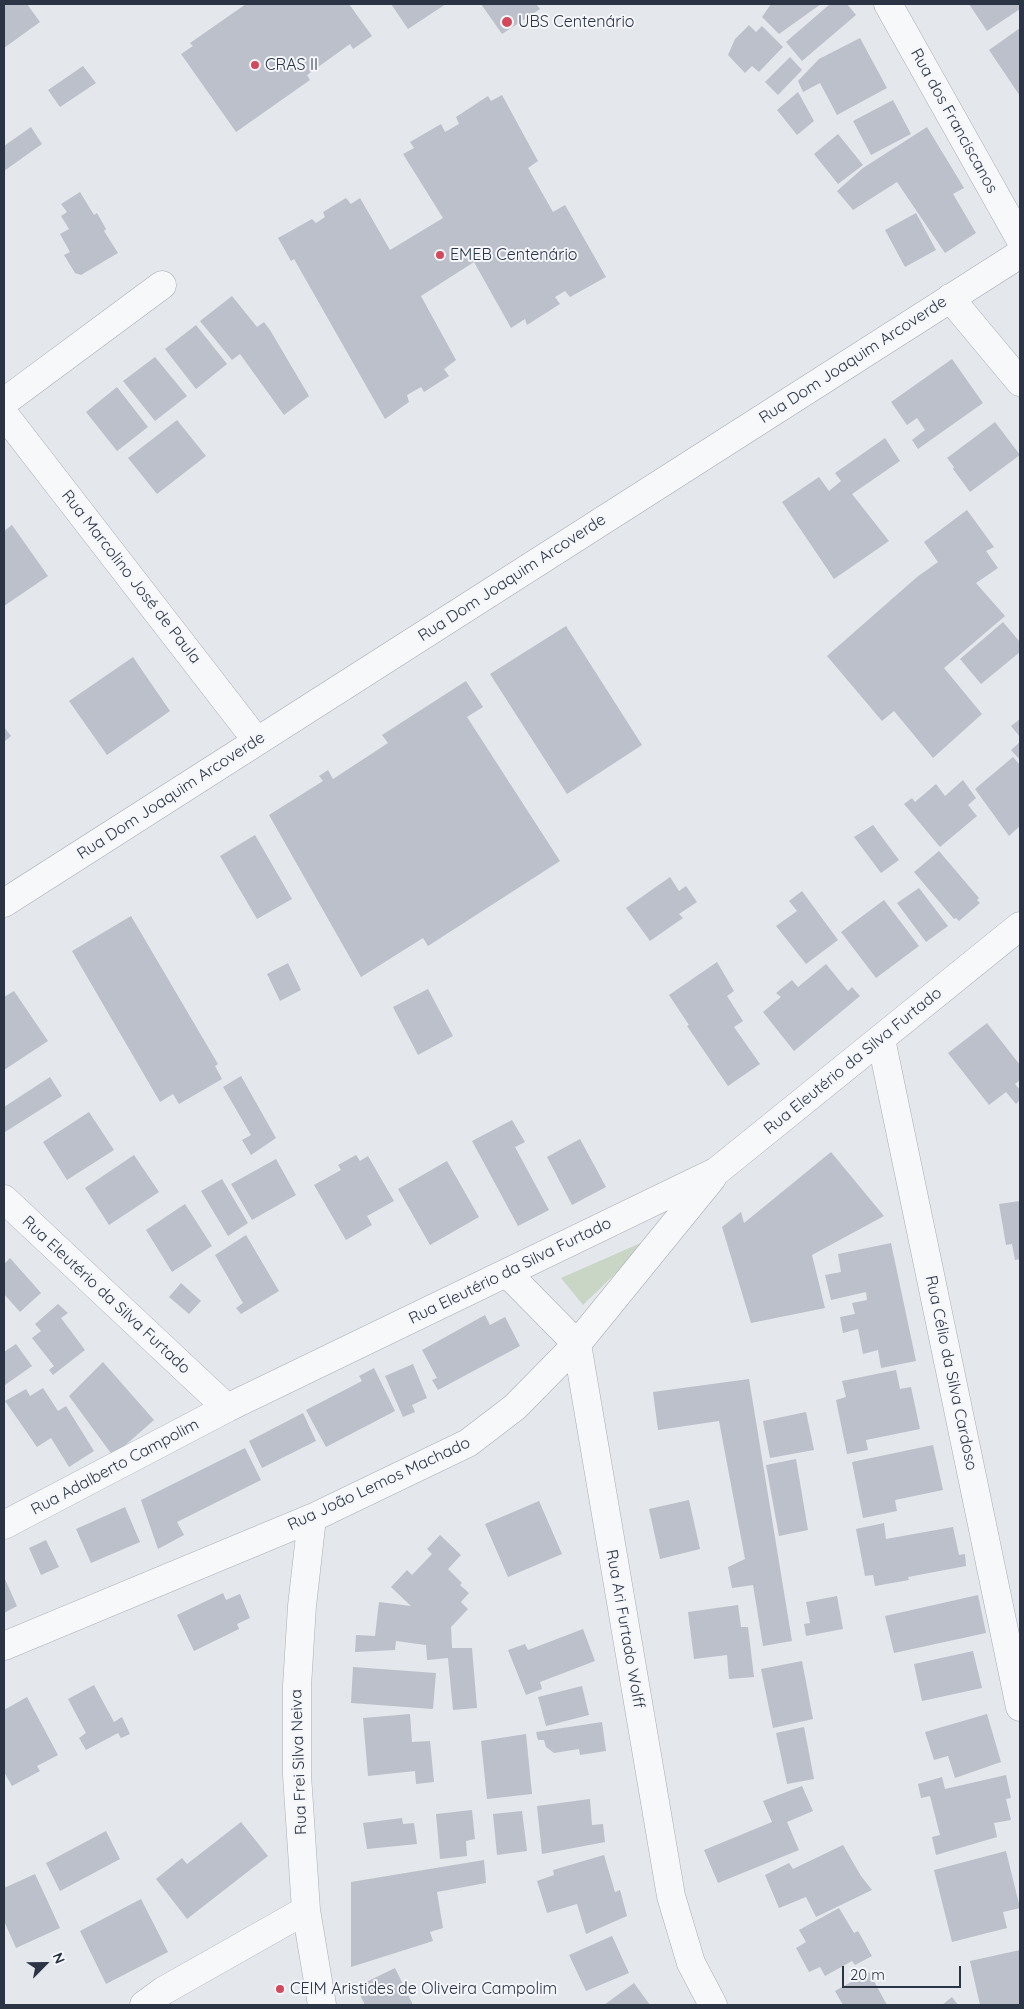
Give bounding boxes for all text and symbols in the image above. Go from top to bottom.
place label: UBS Centenário [518,12,634,32]
marker: UBS Centenário [500,15,514,29]
street label: Rua dos Franciscanos [906,45,1002,197]
place label: CRAS II [265,55,318,75]
marker: CRAS II [249,59,261,71]
place label: EMEB Centenário [450,245,578,265]
marker: EMEB Centenário [434,249,446,261]
street label: Rua Dom Joaquim Arcoverde [756,292,950,428]
street label: Rua Marcolino José de Paula [57,486,205,668]
street label: Rua Dom Joaquim Arcoverde [415,510,609,646]
street label: Rua Dom Joaquim Arcoverde [74,728,268,864]
street label: Rua Eleutério da Silva Furtado [760,983,946,1139]
street label: Rua Eleutério da Silva Furtado [18,1212,194,1378]
street label: Rua Eleutério da Silva Furtado [406,1213,614,1329]
street label: Rua Célio da Silva Cardoso [921,1274,981,1472]
street label: Rua Adalberto Campolim [28,1415,202,1519]
street label: Rua João Lemos Machado [285,1433,473,1535]
street label: Rua Ari Furtado Wolff [602,1548,648,1710]
street label: Rua Frei Silva Neiva [287,1689,311,1835]
north arrow [20,1939,70,1989]
text: N [49,1950,69,1966]
scale bar [844,1956,963,1988]
text: 20 m [850,1965,885,1984]
place label: CEIM Aristides de Oliveira Campolim [290,1979,557,1999]
marker: CEIM Aristides de Oliveira Campolim [274,1983,286,1995]

